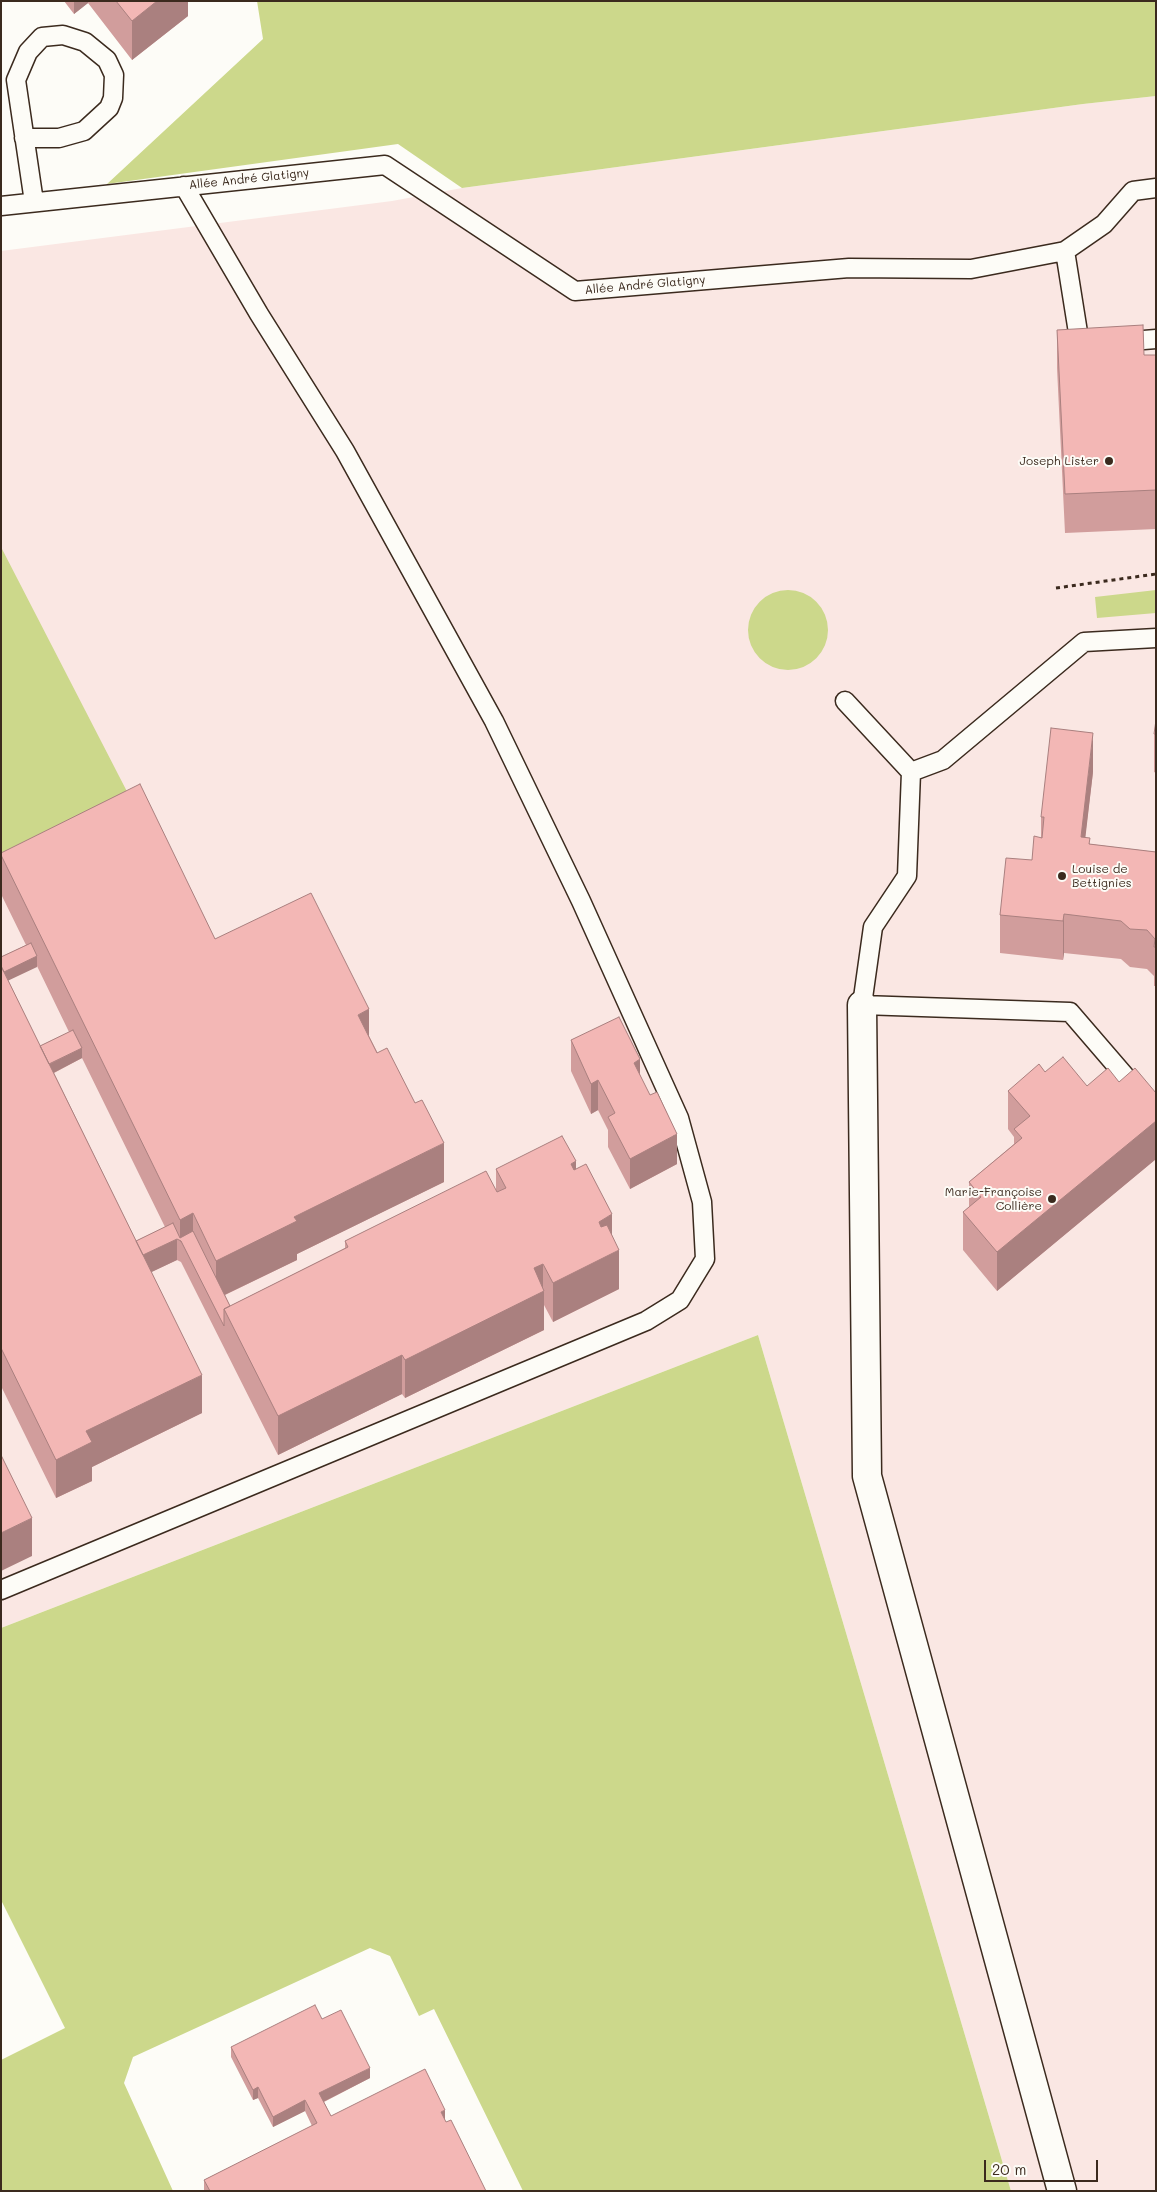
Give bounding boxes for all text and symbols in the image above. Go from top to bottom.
street label: Allée André Glatigny [188,166,310,192]
street label: Allée André Glatigny [584,273,706,297]
place label: Joseph Lister [1019,454,1099,468]
marker: Joseph Lister [1103,455,1115,467]
place label: Louise de Bettignies [1072,862,1132,890]
marker: Louise de Bettignies [1056,870,1068,882]
place label: Marie-Françoise Collière [945,1185,1042,1213]
marker: Marie-Françoise Collière [1046,1193,1058,1205]
scale bar [987,2150,1101,2182]
text: 20 m [992,2159,1026,2179]

